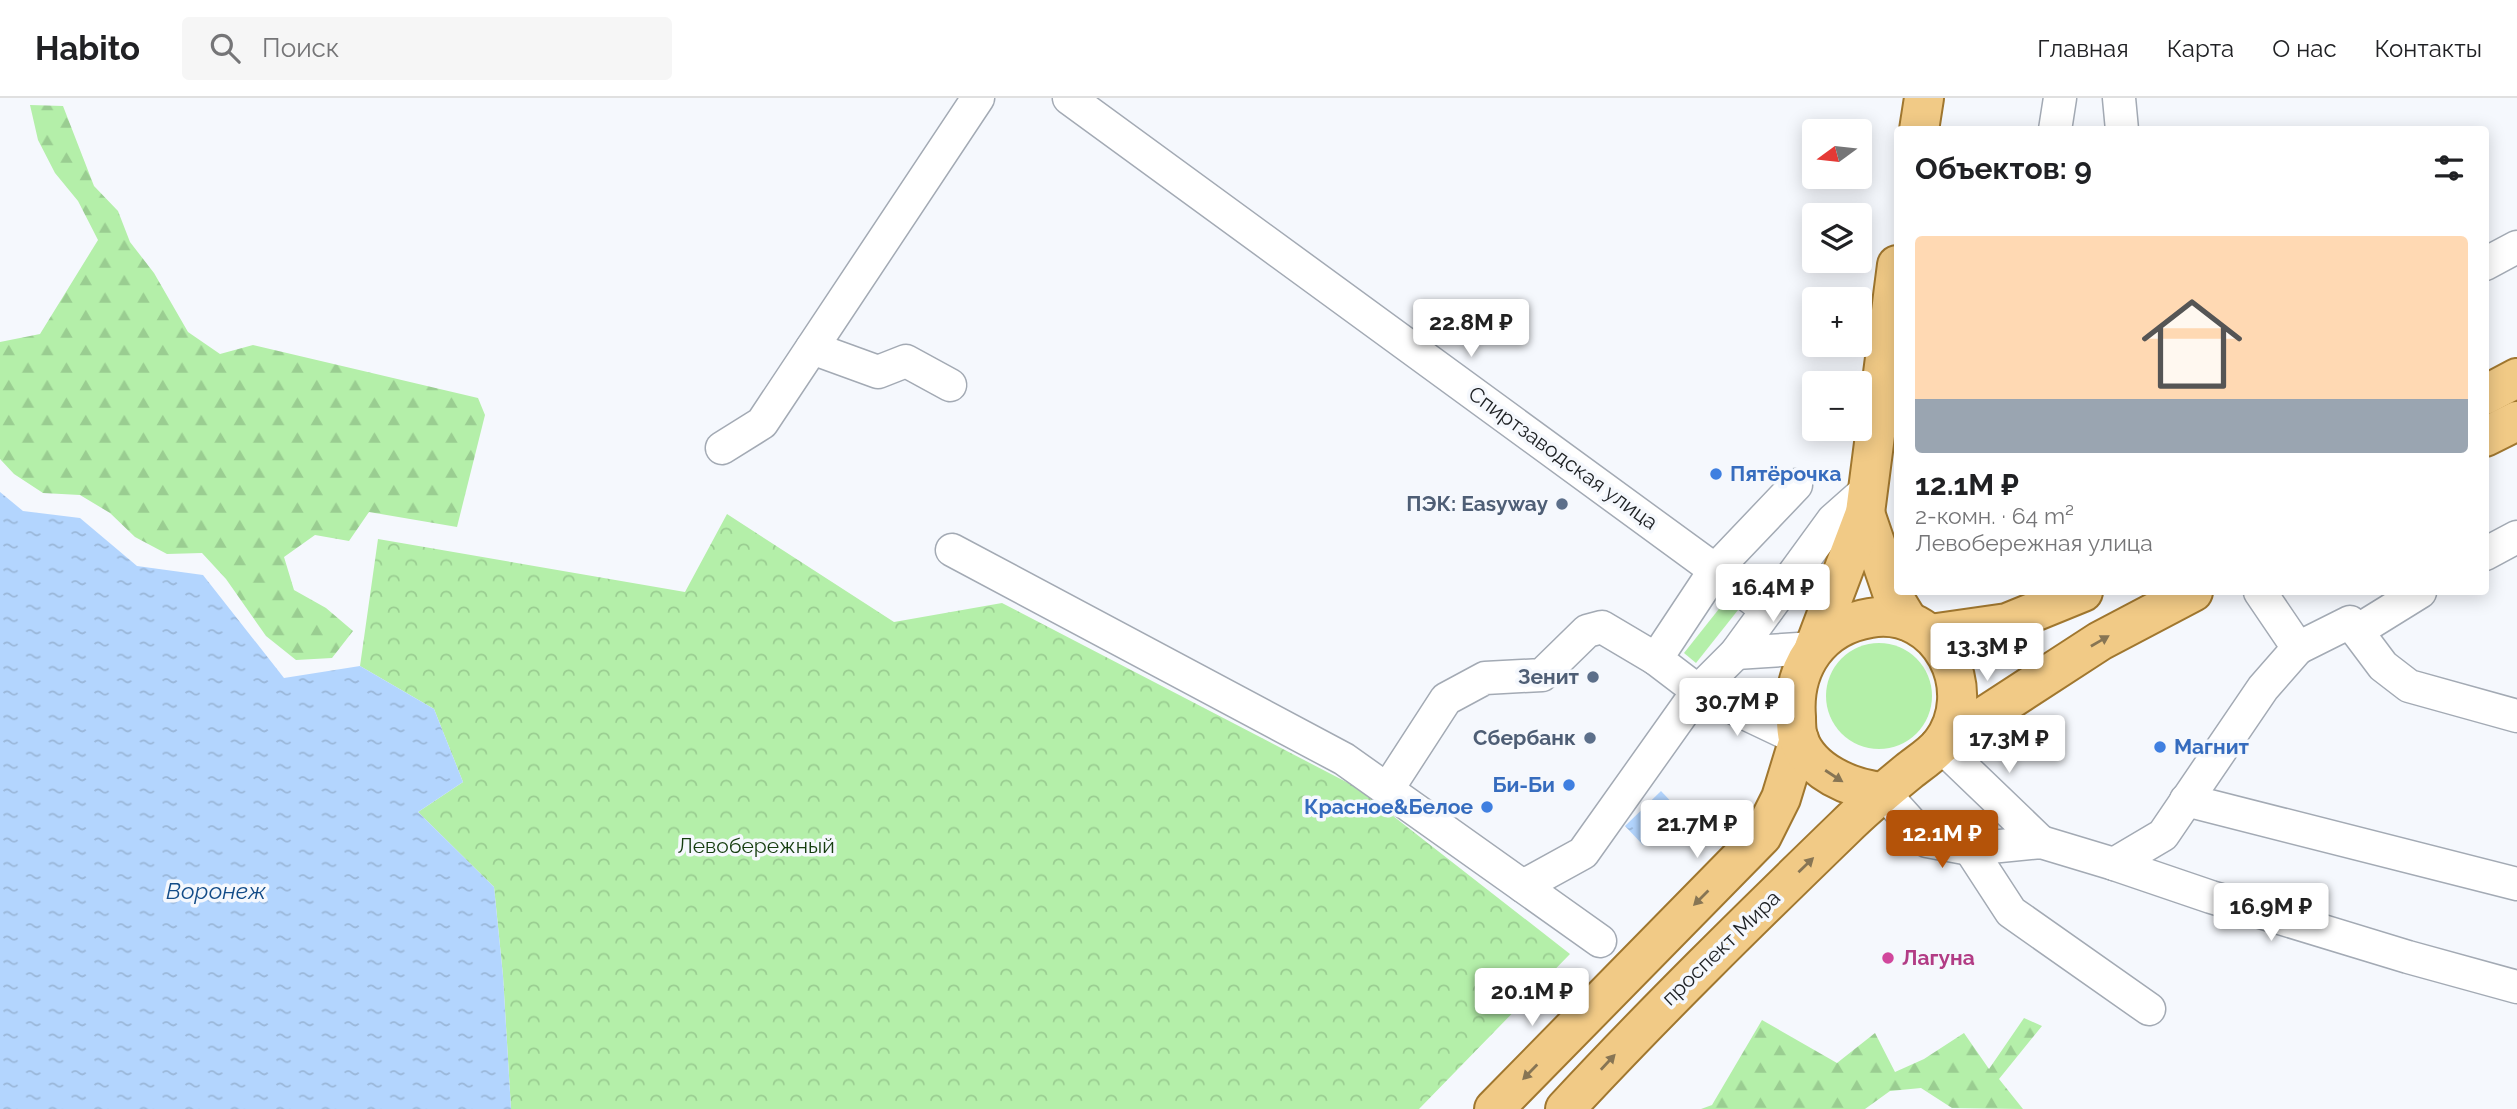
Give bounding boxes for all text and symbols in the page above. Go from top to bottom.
search box [182,17,672,80]
text: Habito [35,29,140,68]
icon: search [206,29,244,67]
text: Поиск [262,33,339,63]
text: Главная [2037,34,2129,63]
text: Карта [2167,34,2234,63]
text: О нас [2272,34,2337,63]
text: Контакты [2375,34,2482,63]
north arrow [1802,119,1872,189]
map controls [1802,119,1872,441]
icon: filters [2430,149,2468,187]
text: Объектов: 9 [1915,151,2092,186]
button: layers [1802,203,1872,273]
icon: home [2129,281,2255,407]
button: + [1802,287,1872,357]
pin: 22.8M ₽ [1406,300,1536,359]
text: 22.8M ₽ [1429,308,1513,335]
button: − [1802,371,1872,441]
street label: Спиртзаводская улица [1464,381,1663,535]
place label: Пятёрочка [1730,461,1842,486]
marker: Пятёрочка [1708,466,1724,482]
text: 12.1M ₽ [1915,467,2019,502]
place label: ПЭК: Easyway [1406,491,1548,516]
marker: ПЭК: Easyway [1554,496,1570,512]
text: 2-комн. · 64 m² [1915,502,2074,529]
text: Левобережная улица [1915,529,2153,556]
pin: 16.4M ₽ [1708,564,1838,624]
text: 16.4M ₽ [1732,573,1814,600]
pin: 13.3M ₽ [1922,624,2052,683]
text: 13.3M ₽ [1947,632,2027,659]
one-way arrow [2091,635,2110,648]
place label: Зенит [1518,664,1580,689]
marker: Зенит [1585,669,1601,685]
pin: 30.7M ₽ [1672,678,1802,738]
text: 30.7M ₽ [1695,687,1779,714]
pin: 17.3M ₽ [1944,716,2074,775]
text: 17.3M ₽ [1969,724,2049,751]
place label: Сбербанк [1473,725,1576,750]
marker: Сбербанк [1582,730,1598,746]
place label: Магнит [2174,734,2250,759]
marker: Магнит [2152,739,2168,755]
one-way arrow [1824,770,1844,783]
place label: Би-Би [1492,772,1555,797]
marker: Би-Би [1561,777,1577,793]
place label: Красное&Белое [1304,794,1473,819]
marker: Красное&Белое [1479,799,1495,815]
pin: 21.7M ₽ [1632,800,1762,860]
text: 21.7M ₽ [1657,809,1737,836]
pin: 12.1M ₽ [1877,810,2007,870]
text: 12.1M ₽ [1902,819,1982,846]
park label: Левобережный [677,833,835,858]
one-way arrow [1797,858,1814,874]
water label: Воронеж [166,877,266,904]
pin: 16.9M ₽ [2206,884,2336,943]
street label: проспект Мира [1656,885,1785,1010]
one-way arrow [1693,889,1710,906]
text: 16.9M ₽ [2230,892,2312,919]
place label: Лагуна [1902,945,1975,970]
marker: Лагуна [1880,950,1896,966]
pin: 20.1M ₽ [1467,968,1597,1028]
text: 20.1M ₽ [1491,977,1573,1004]
one-way arrow [1600,1054,1616,1071]
one-way arrow [1521,1064,1538,1081]

